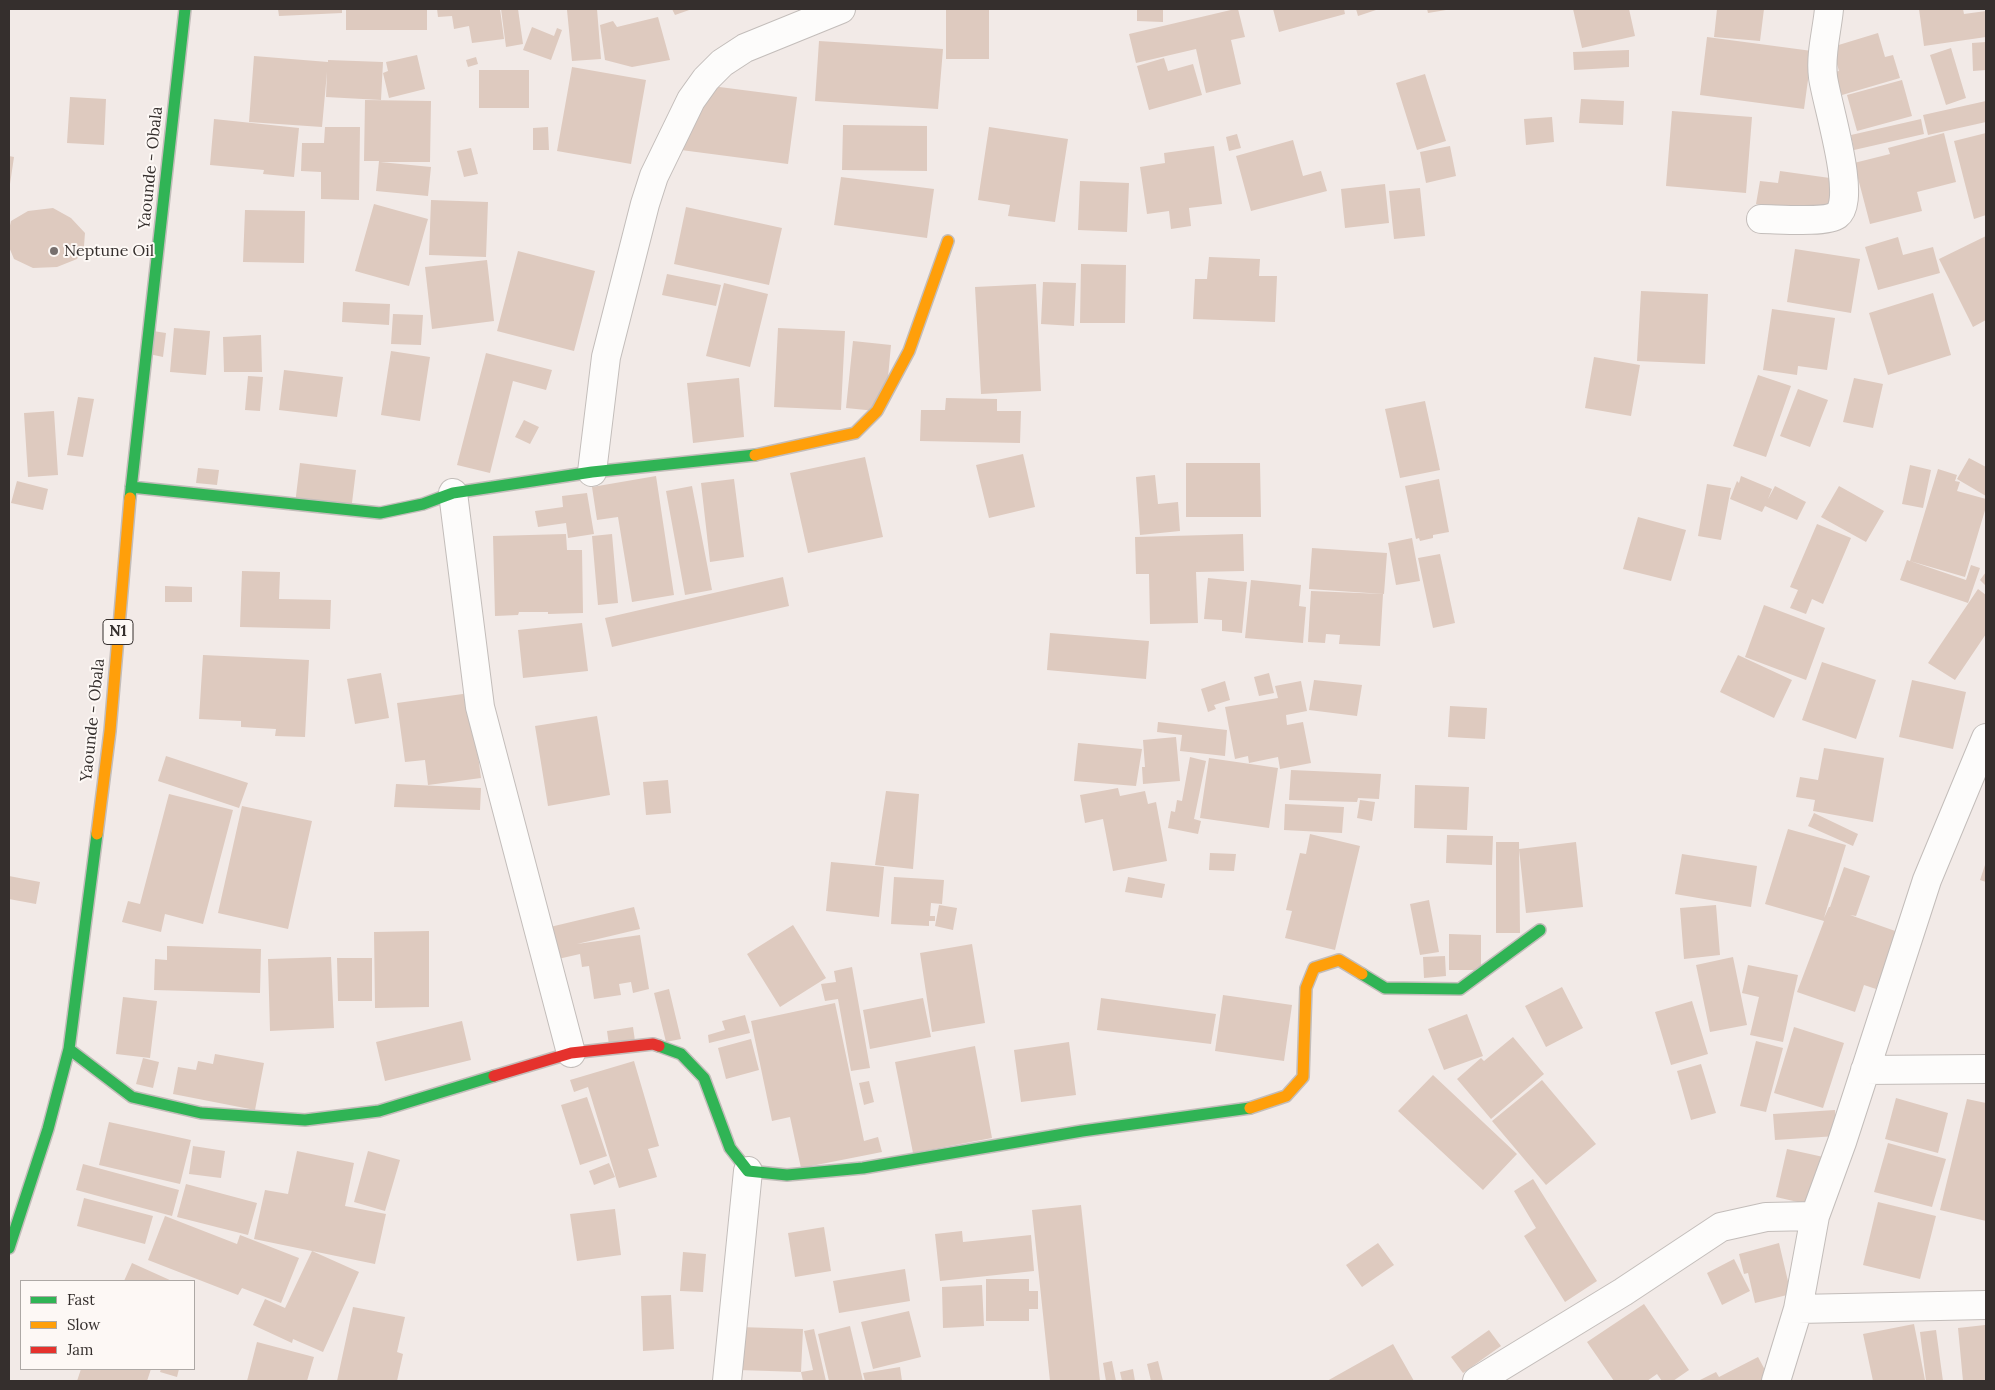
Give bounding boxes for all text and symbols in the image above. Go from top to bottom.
street label: Yaounde - Obala [135,106,167,230]
place label: Neptune Oil [64,241,154,261]
marker: Neptune Oil [48,245,60,257]
road number: N1 [103,620,133,644]
street label: Yaounde - Obala [77,658,109,782]
legend [20,1280,195,1370]
text: Fast [67,1290,95,1309]
text: Slow [67,1315,100,1334]
text: Jam [67,1340,94,1359]

